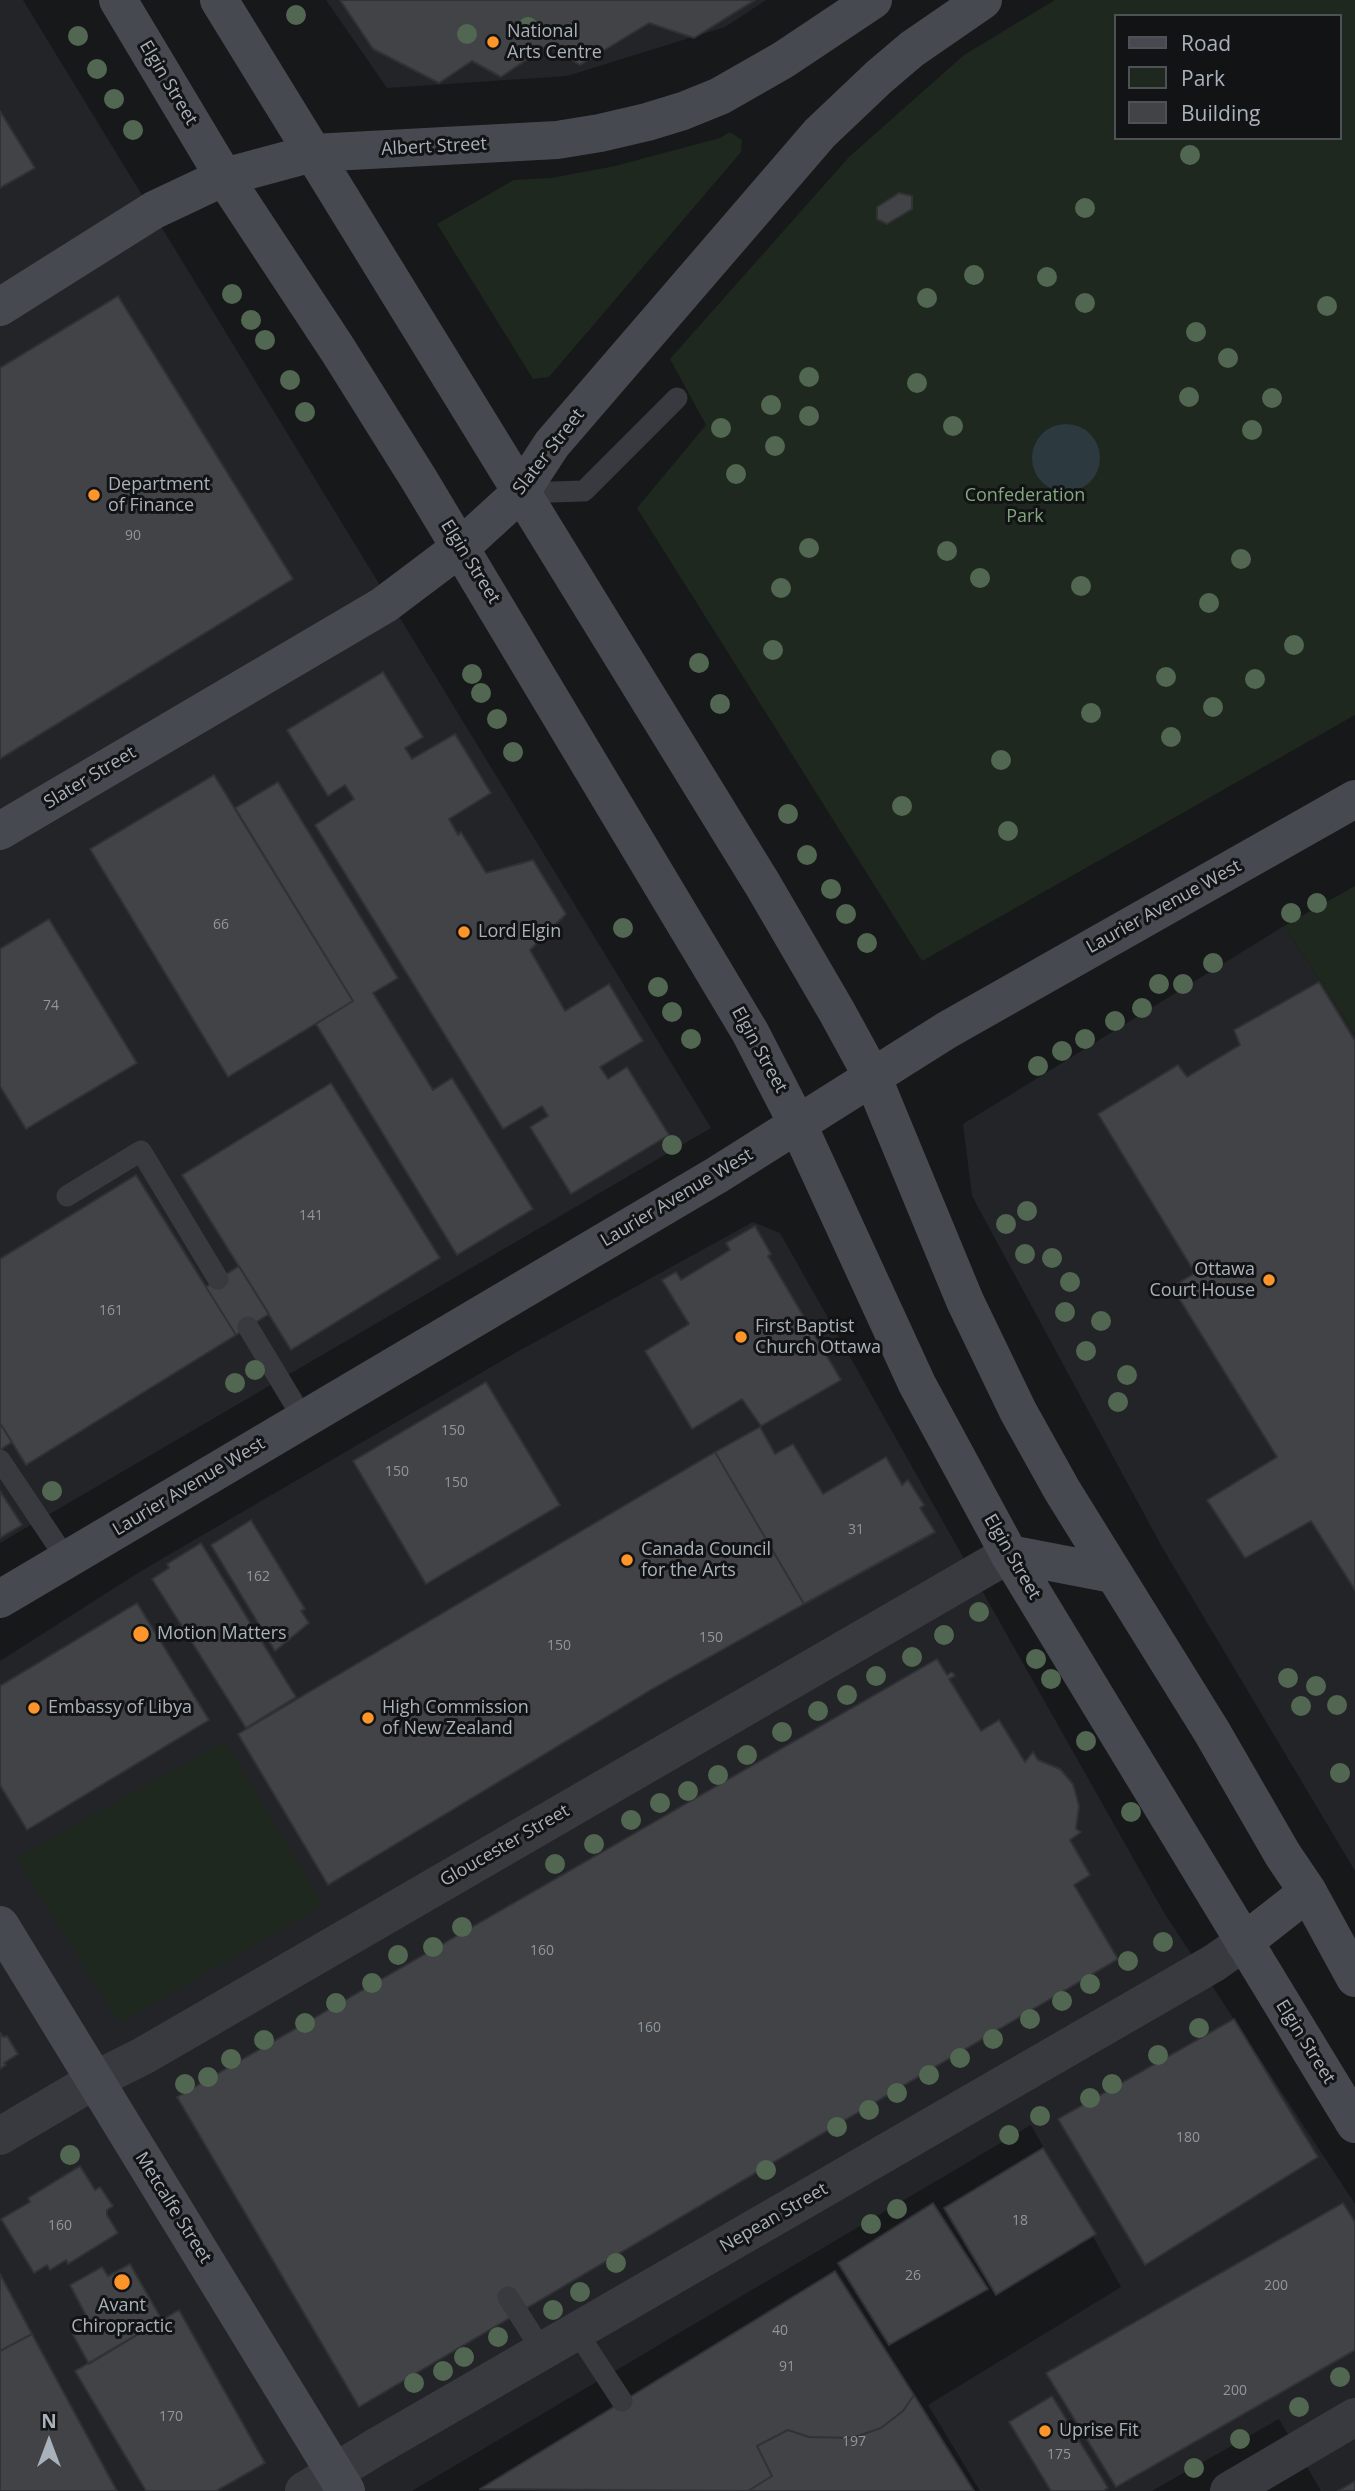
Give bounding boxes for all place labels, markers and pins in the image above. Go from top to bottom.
place label: National Arts Centre [507,21,602,64]
marker: National Arts Centre [485,34,501,50]
place label: Department of Finance [108,474,210,516]
marker: Department of Finance [86,487,102,503]
place label: Lord Elgin [478,921,561,943]
marker: Lord Elgin [456,924,472,940]
place label: Ottawa Court House [1150,1259,1255,1302]
marker: Ottawa Court House [1261,1272,1277,1288]
place label: First Baptist Church Ottawa [755,1316,881,1358]
marker: First Baptist Church Ottawa [733,1329,749,1345]
place label: Canada Council for the Arts [641,1539,771,1582]
marker: Canada Council for the Arts [619,1552,635,1568]
place label: Motion Matters [157,1623,287,1645]
marker: Motion Matters [131,1624,151,1644]
place label: Embassy of Libya [48,1697,192,1719]
place label: High Commission of New Zealand [382,1697,529,1740]
marker: Embassy of Libya [26,1700,42,1716]
marker: High Commission of New Zealand [360,1710,376,1726]
marker: Avant Chiropractic [112,2272,132,2292]
place label: Avant Chiropractic [71,2295,173,2338]
place label: Uprise Fit [1059,2420,1139,2442]
marker: Uprise Fit [1037,2423,1053,2439]

